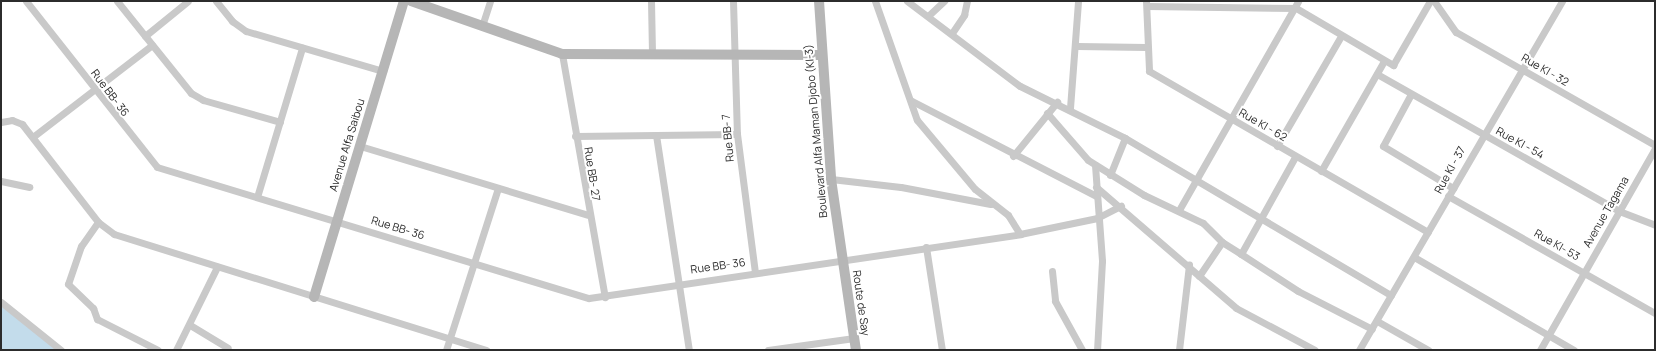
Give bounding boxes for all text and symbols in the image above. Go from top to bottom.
street label: Boulevard Alfa Maman Djobo (KI-3) [802,44,830,218]
street label: Rue KI - 32 [1519,51,1571,89]
street label: Rue BB- 36 [88,67,132,119]
street label: Avenue Alfa Saibou [327,97,367,193]
street label: Rue KI - 62 [1237,106,1289,144]
street label: Rue BB- 7 [719,114,737,162]
street label: Rue KI - 54 [1494,124,1546,162]
street label: Rue KI - 37 [1432,144,1468,196]
street label: Rue BB- 27 [581,146,603,202]
street label: Avenue Tagama [1580,174,1632,250]
street label: Rue BB- 36 [370,214,426,242]
street label: Rue KI- 53 [1532,227,1582,263]
street label: Rue BB- 36 [690,256,746,276]
street label: Route de Say [850,269,872,337]

